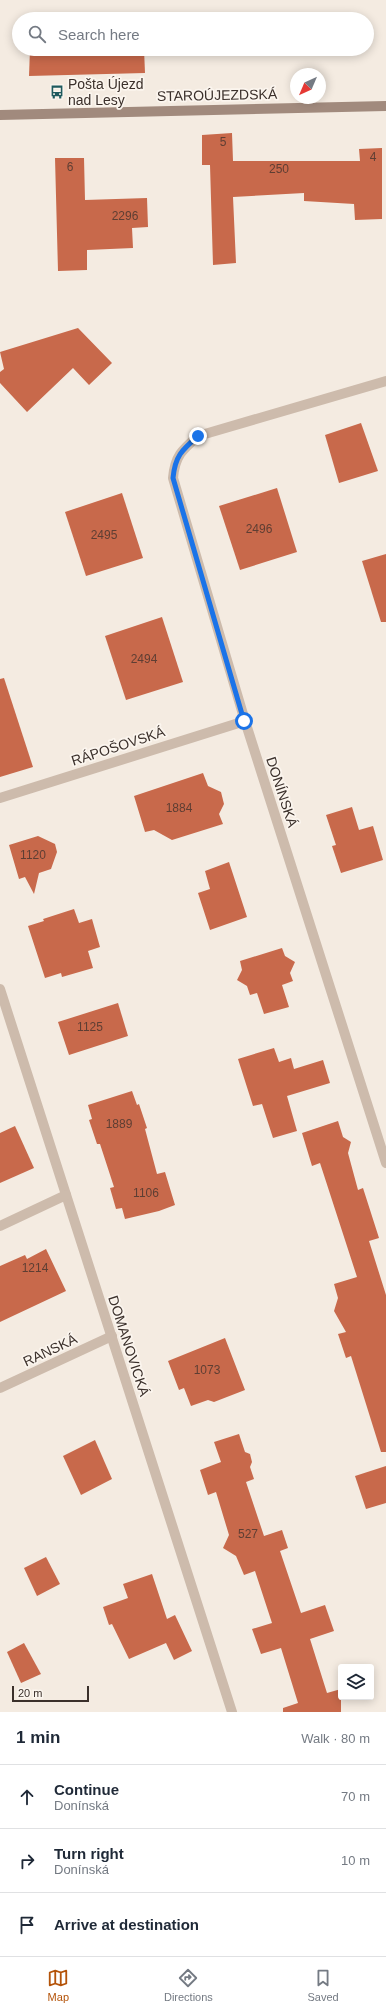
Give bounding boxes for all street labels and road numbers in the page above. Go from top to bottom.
street label: STAROÚJEZDSKÁ [157,86,278,104]
street label: RÁPOŠOVSKÁ [69,723,167,769]
street label: DONÍNSKÁ [263,755,301,830]
street label: DOMANOVICKÁ [105,1294,153,1399]
street label: RANSKÁ [21,1330,80,1369]

